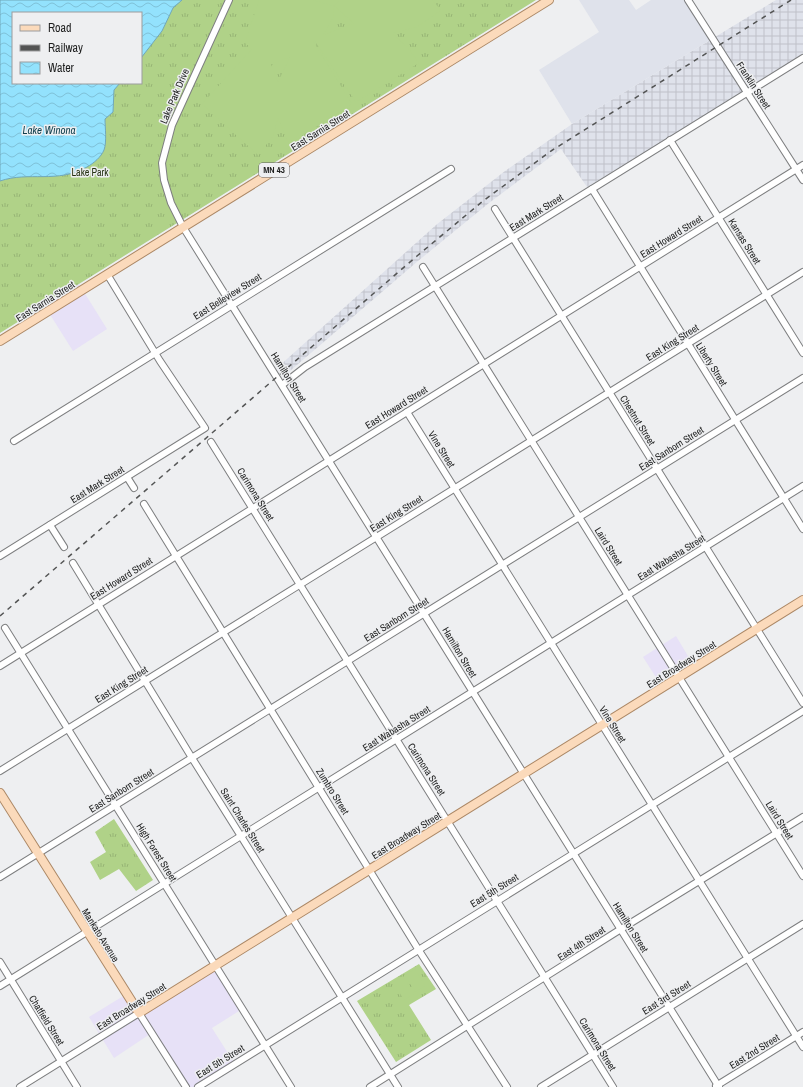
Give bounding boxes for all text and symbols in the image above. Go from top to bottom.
legend [12,12,142,84]
text: Road [48,20,72,36]
text: Railway [48,40,83,56]
street label: Franklin Street [733,59,774,112]
text: Water [48,60,75,76]
street label: Lake Park Drive [157,66,192,126]
street label: East Sarnia Street [288,107,353,154]
water label: Lake Winona [23,123,75,137]
road number: MN 43 [259,163,289,177]
park label: Lake Park [72,166,109,179]
street label: East Mark Street [507,190,566,234]
street label: East Howard Street [638,212,705,261]
street label: Kansas Street [725,216,764,267]
street label: East Belleview Street [191,270,264,323]
street label: East Sarnia Street [13,278,78,325]
street label: East King Street [643,321,702,364]
street label: Liberty Street [693,340,731,389]
street label: Hamilton Street [268,350,310,405]
street label: East Howard Street [363,383,430,432]
street label: Chestnut Street [617,393,659,448]
street label: East Sanborn Street [637,423,707,474]
street label: Vine Street [425,428,458,471]
street label: East Mark Street [68,462,127,506]
street label: Carimona Street [234,465,277,524]
street label: East King Street [367,492,426,535]
street label: Laird Street [592,525,626,568]
street label: East Wabasha Street [635,531,708,583]
street label: East Howard Street [88,554,155,603]
street label: East Sanborn Street [362,594,432,645]
street label: Hamilton Street [439,624,480,681]
street label: East Broadway Street [644,638,719,691]
street label: East King Street [92,663,151,706]
street label: East Wabasha Street [360,702,433,754]
street label: Vine Street [596,703,629,746]
street label: Carimona Street [405,740,449,799]
street label: East Sanborn Street [87,765,157,816]
street label: Zumbro Street [313,766,352,818]
street label: Saint Charles Street [217,786,268,856]
street label: Laird Street [763,799,797,842]
street label: East Broadway Street [369,809,444,862]
street label: High Forest Street [133,821,180,885]
street label: East 5th Street [468,870,521,910]
street label: Hamilton Street [610,900,652,955]
street label: Mankato Avenue [79,906,122,965]
street label: East 4th Street [555,923,608,964]
street label: East 3rd Street [640,977,694,1017]
street label: East Broadway Street [94,980,169,1033]
street label: Chatfield Street [26,993,68,1048]
street label: Carimona Street [576,1015,619,1074]
street label: East 2nd Street [727,1031,782,1072]
street label: East 5th Street [194,1041,247,1081]

